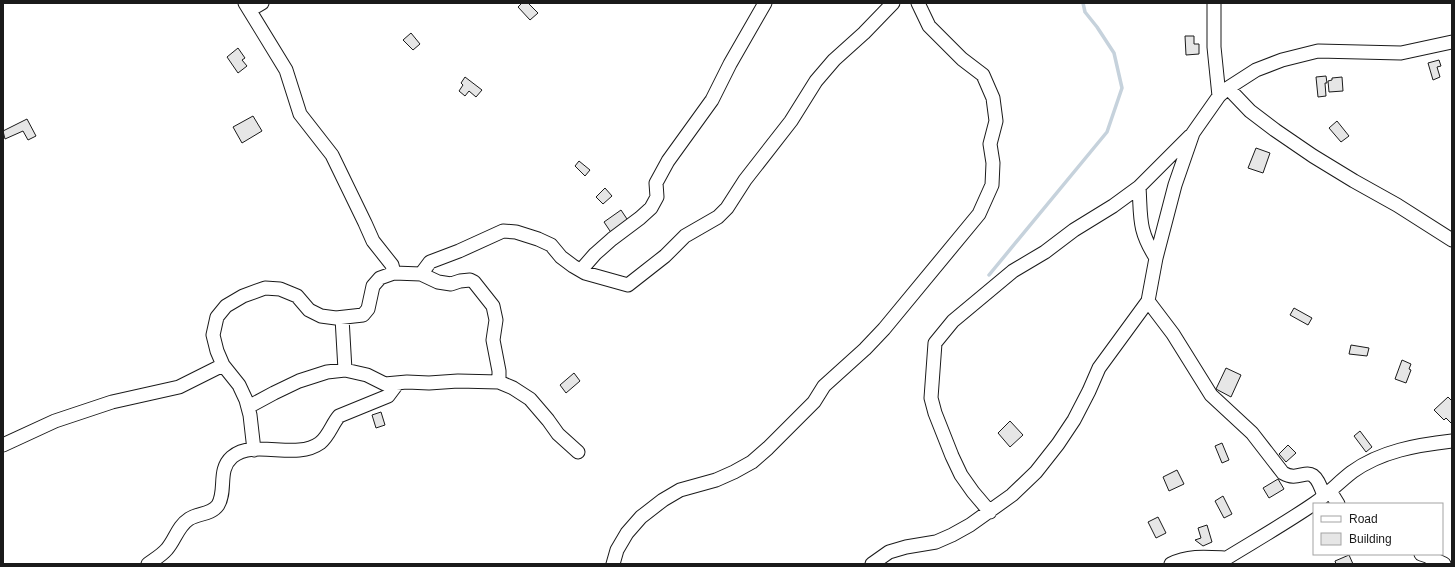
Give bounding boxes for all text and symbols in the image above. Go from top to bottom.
legend [1313,503,1443,555]
text: Road [1349,512,1378,526]
text: Building [1349,532,1392,546]

